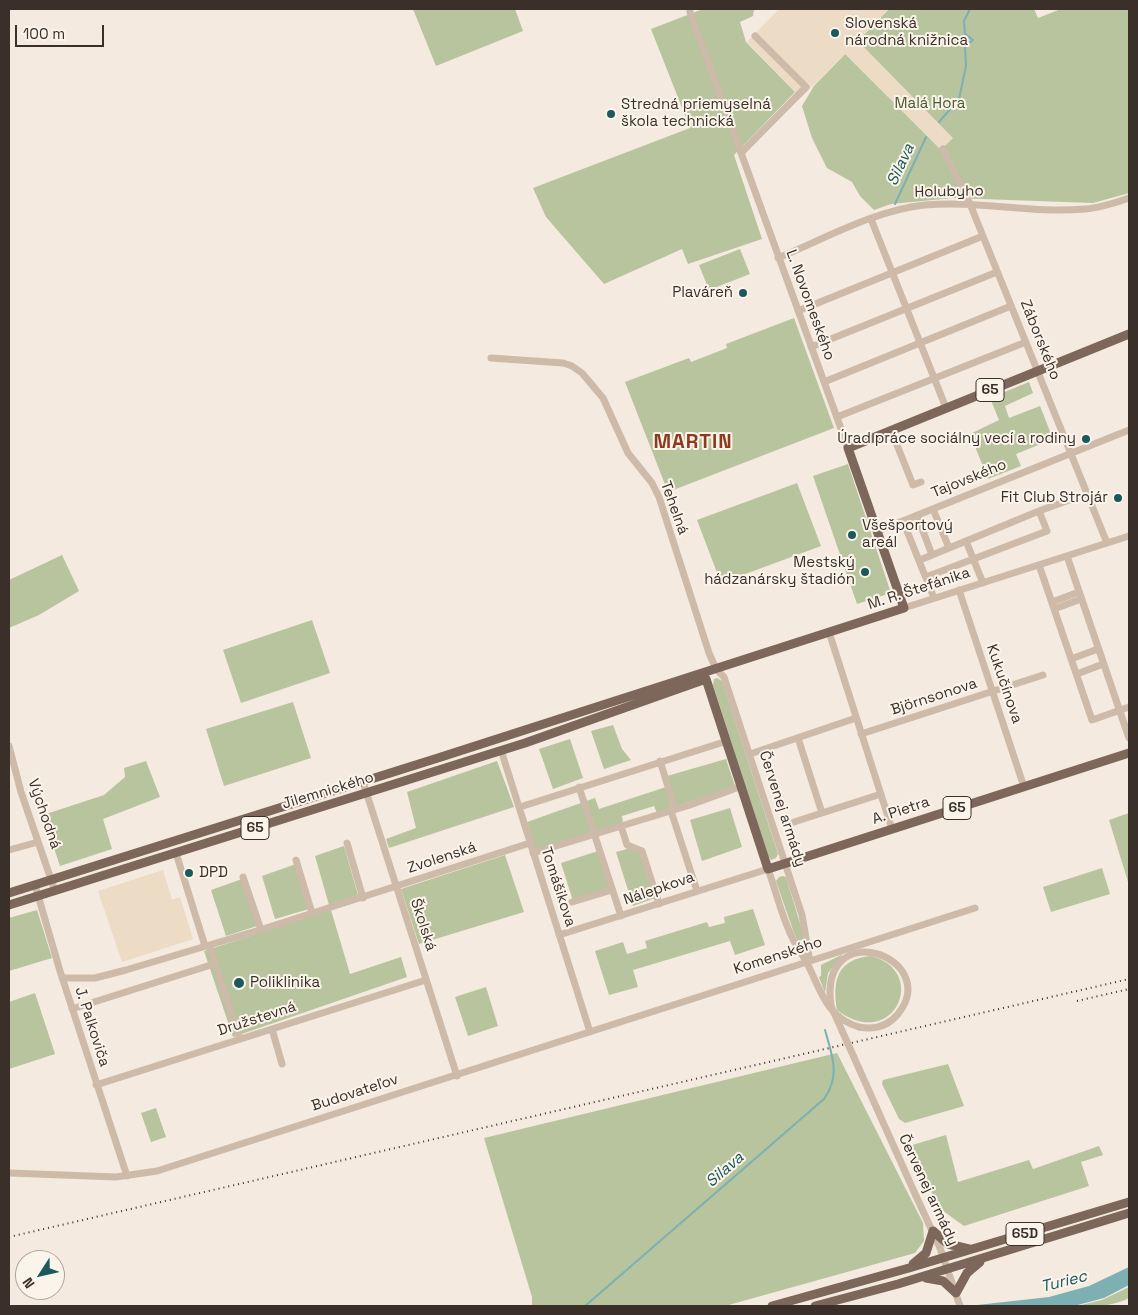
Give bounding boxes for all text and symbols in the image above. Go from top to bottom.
scale bar [18,15,106,47]
place label: Slovenská národná knižnica [845,15,968,50]
text: 100 m [23,24,65,43]
marker: Slovenská národná knižnica [829,27,841,39]
park label: Malá Hora [895,95,965,113]
place label: Stredná priemyselná škola technická [621,96,771,131]
marker: Stredná priemyselná škola technická [605,108,617,120]
water label: Silava [883,141,919,189]
street label: Holubyho [914,182,984,202]
street label: L. Novomeského [782,247,838,363]
place label: Plaváreň [672,284,733,302]
marker: Plaváreň [737,287,749,299]
street label: Záborského [1016,297,1064,383]
road number: 65 [976,378,1004,402]
place label: Úrad práce sociálny vecí a rodiny [837,430,1076,448]
district label: MARTIN [653,431,733,455]
marker: Úrad práce sociálny vecí a rodiny [1080,433,1092,445]
street label: Tajovského [929,456,1009,502]
street label: Tehelná [656,479,692,537]
place label: Fit Club Strojár [1001,489,1108,507]
marker: Fit Club Strojár [1112,492,1124,504]
place label: Všešportový areál [862,517,953,552]
marker: Všešportový areál [846,529,858,541]
place label: Mestský hádzanársky štadión [704,554,855,589]
street label: M. R. Štefánika [865,564,973,614]
marker: Mestský hádzanársky štadión [859,566,871,578]
street label: Kukučínova [982,642,1026,726]
street label: Björnsonova [889,675,979,719]
street label: Červenej armády [755,749,809,869]
street label: Jilemnického [280,769,376,813]
street label: Východná [24,776,64,852]
street label: A. Pietra [870,793,932,829]
road number: 65 [943,796,971,820]
road number: 65 [241,816,269,840]
street label: Zvolenská [405,838,479,878]
street label: Tomášikova [537,845,579,929]
place label: DPD [199,864,228,882]
marker: DPD [183,867,195,879]
street label: Nálepkova [621,868,697,910]
street label: Školská [406,896,440,954]
street label: Komenského [731,933,825,979]
place label: Poliklinika [250,974,320,992]
marker: Poliklinika [232,976,246,990]
street label: J. Palkoviča [71,985,113,1069]
street label: Družstevná [215,998,299,1040]
street label: Budovateľov [309,1070,401,1116]
street label: Červenej armády [894,1131,962,1249]
water label: Silava [702,1148,748,1192]
road number: 65D [1006,1222,1044,1246]
north arrow [15,1250,65,1300]
water label: Turiec [1039,1267,1089,1297]
text: N [18,1274,39,1292]

